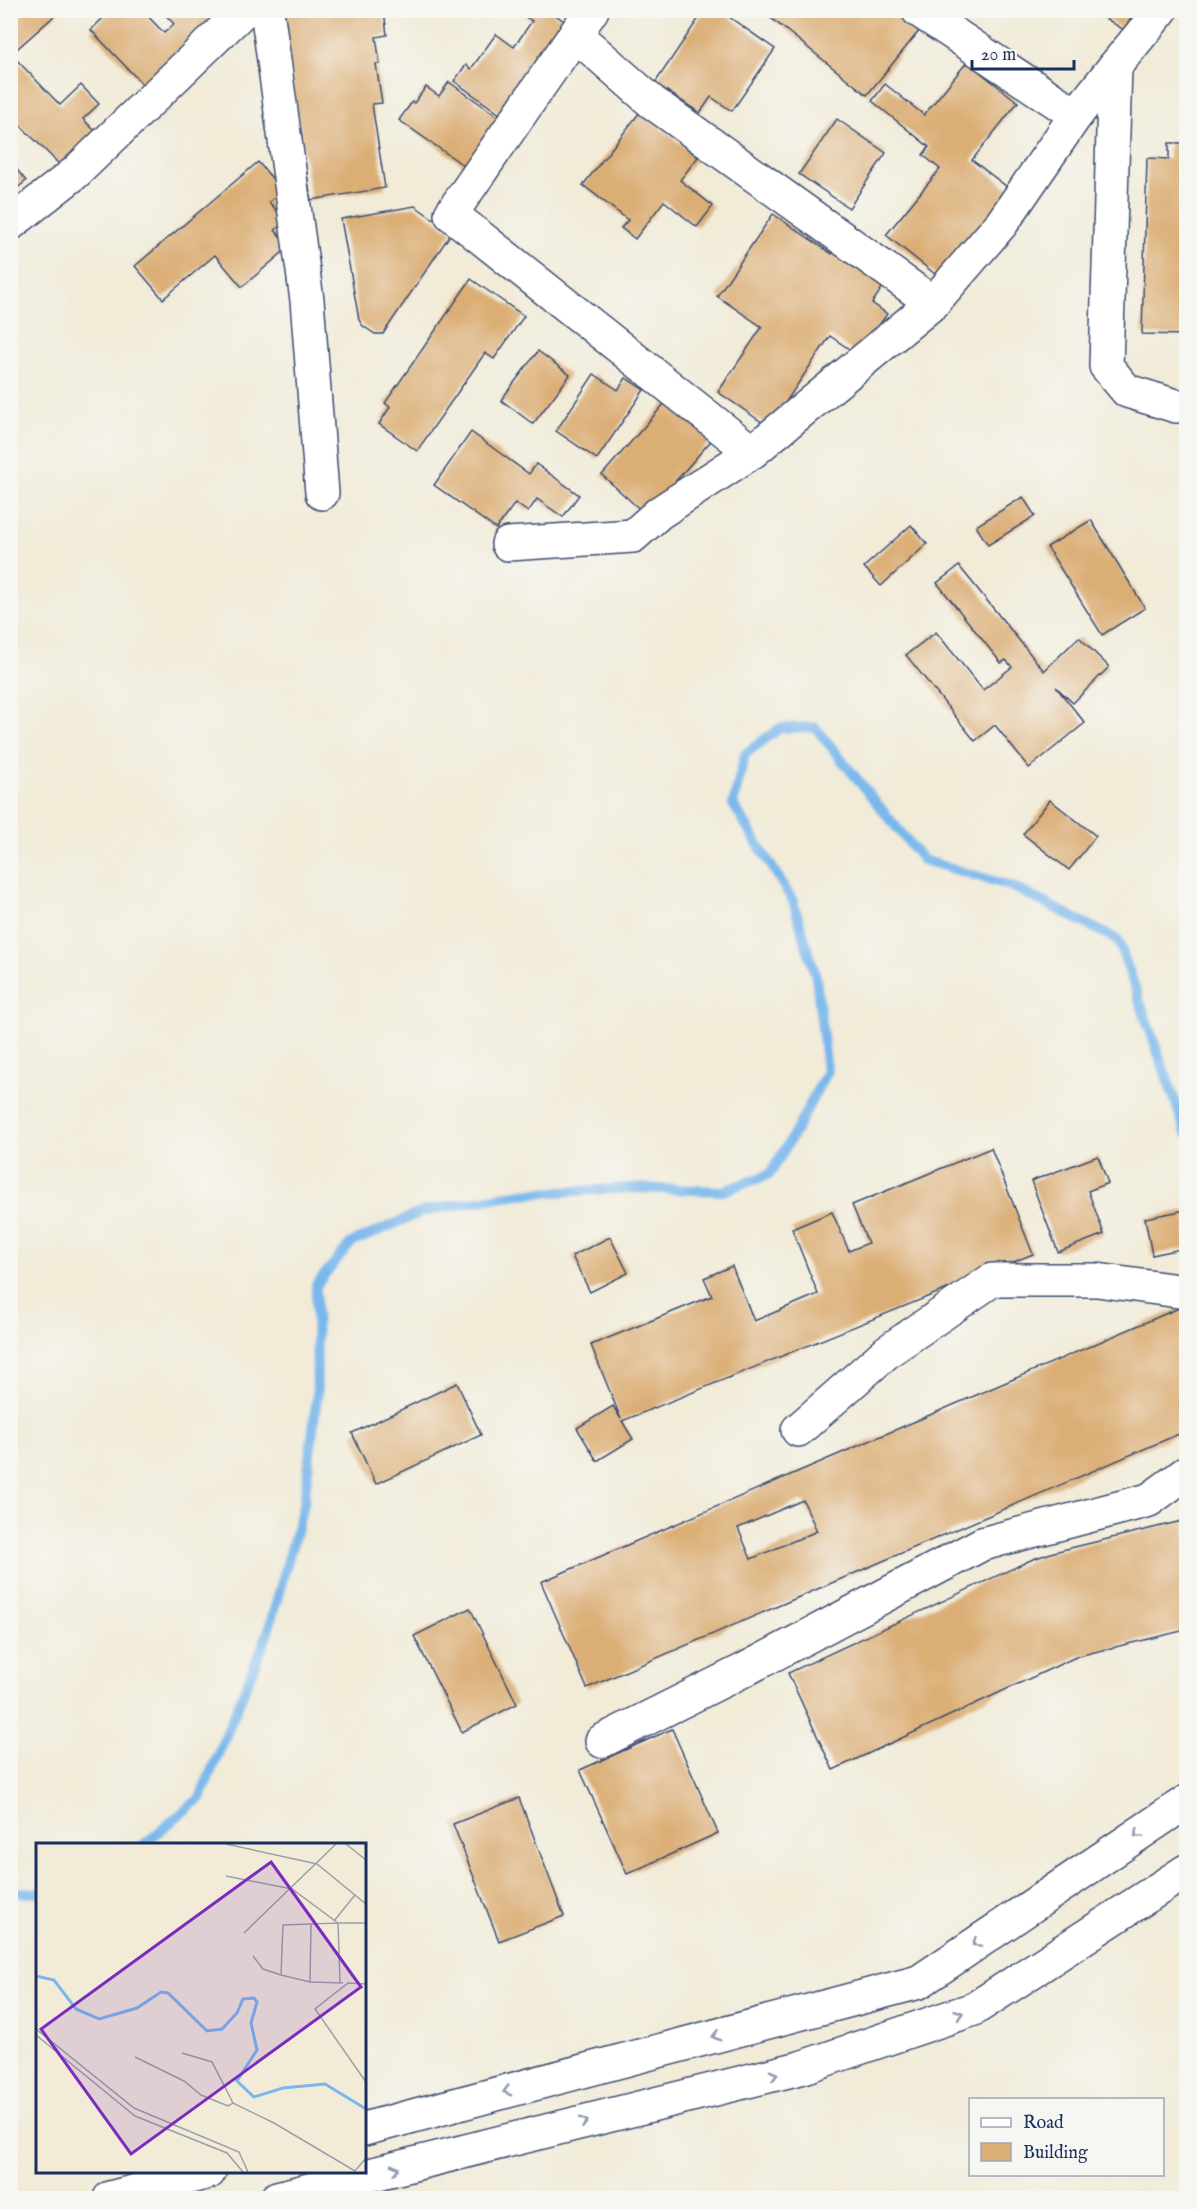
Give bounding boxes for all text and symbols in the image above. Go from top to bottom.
scale bar [972,33,1074,71]
text: 20 m [981,44,1016,67]
one-way arrow [1134,1827,1144,1839]
inset map [36,1843,366,2173]
one-way arrow [972,1936,983,1947]
one-way arrow [953,2009,964,2022]
one-way arrow [711,2028,721,2041]
one-way arrow [768,2069,778,2082]
one-way arrow [502,2084,512,2097]
legend [969,2098,1164,2176]
text: Road [1023,2112,1064,2135]
one-way arrow [579,2116,589,2129]
text: Building [1023,2142,1088,2165]
one-way arrow [390,2164,400,2177]

